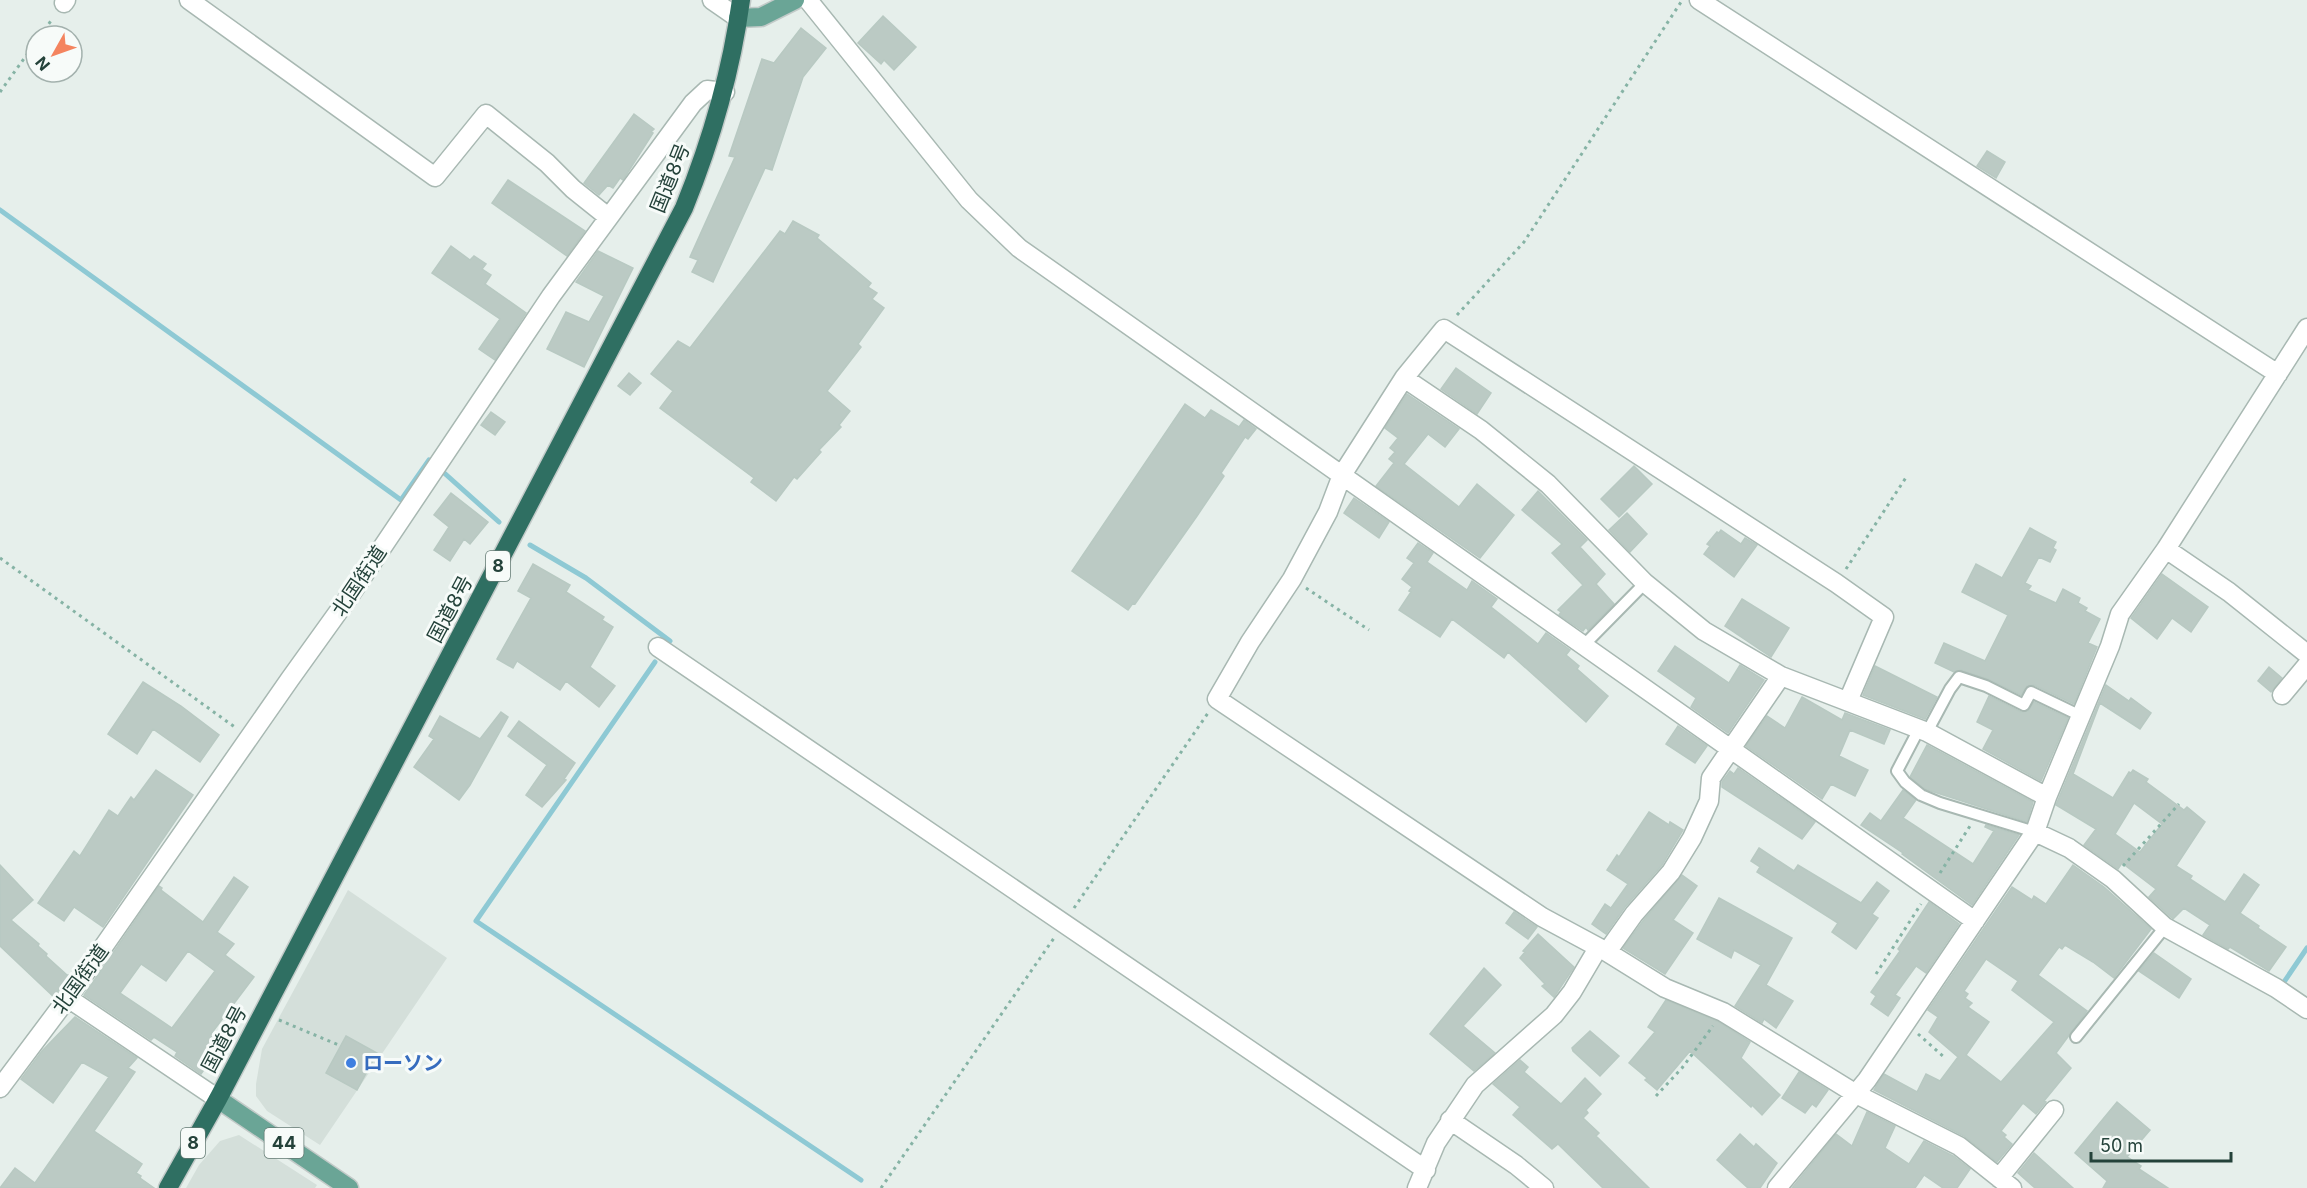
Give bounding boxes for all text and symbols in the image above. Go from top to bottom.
north arrow [24,24,84,84]
text: N [31,53,54,75]
street label: 国道8号 [645,140,695,216]
street label: 北国街道 [327,541,391,621]
road number: 8 [486,551,510,581]
street label: 国道8号 [422,571,478,647]
street label: 北国街道 [47,940,113,1018]
street label: 国道8号 [196,1001,252,1077]
place label: ローソン [363,1051,443,1075]
marker: ローソン [344,1056,358,1070]
scale bar [2091,1125,2230,1163]
road number: 8 [181,1128,205,1158]
road number: 44 [264,1128,304,1158]
text: 50 m [2100,1135,2143,1156]

